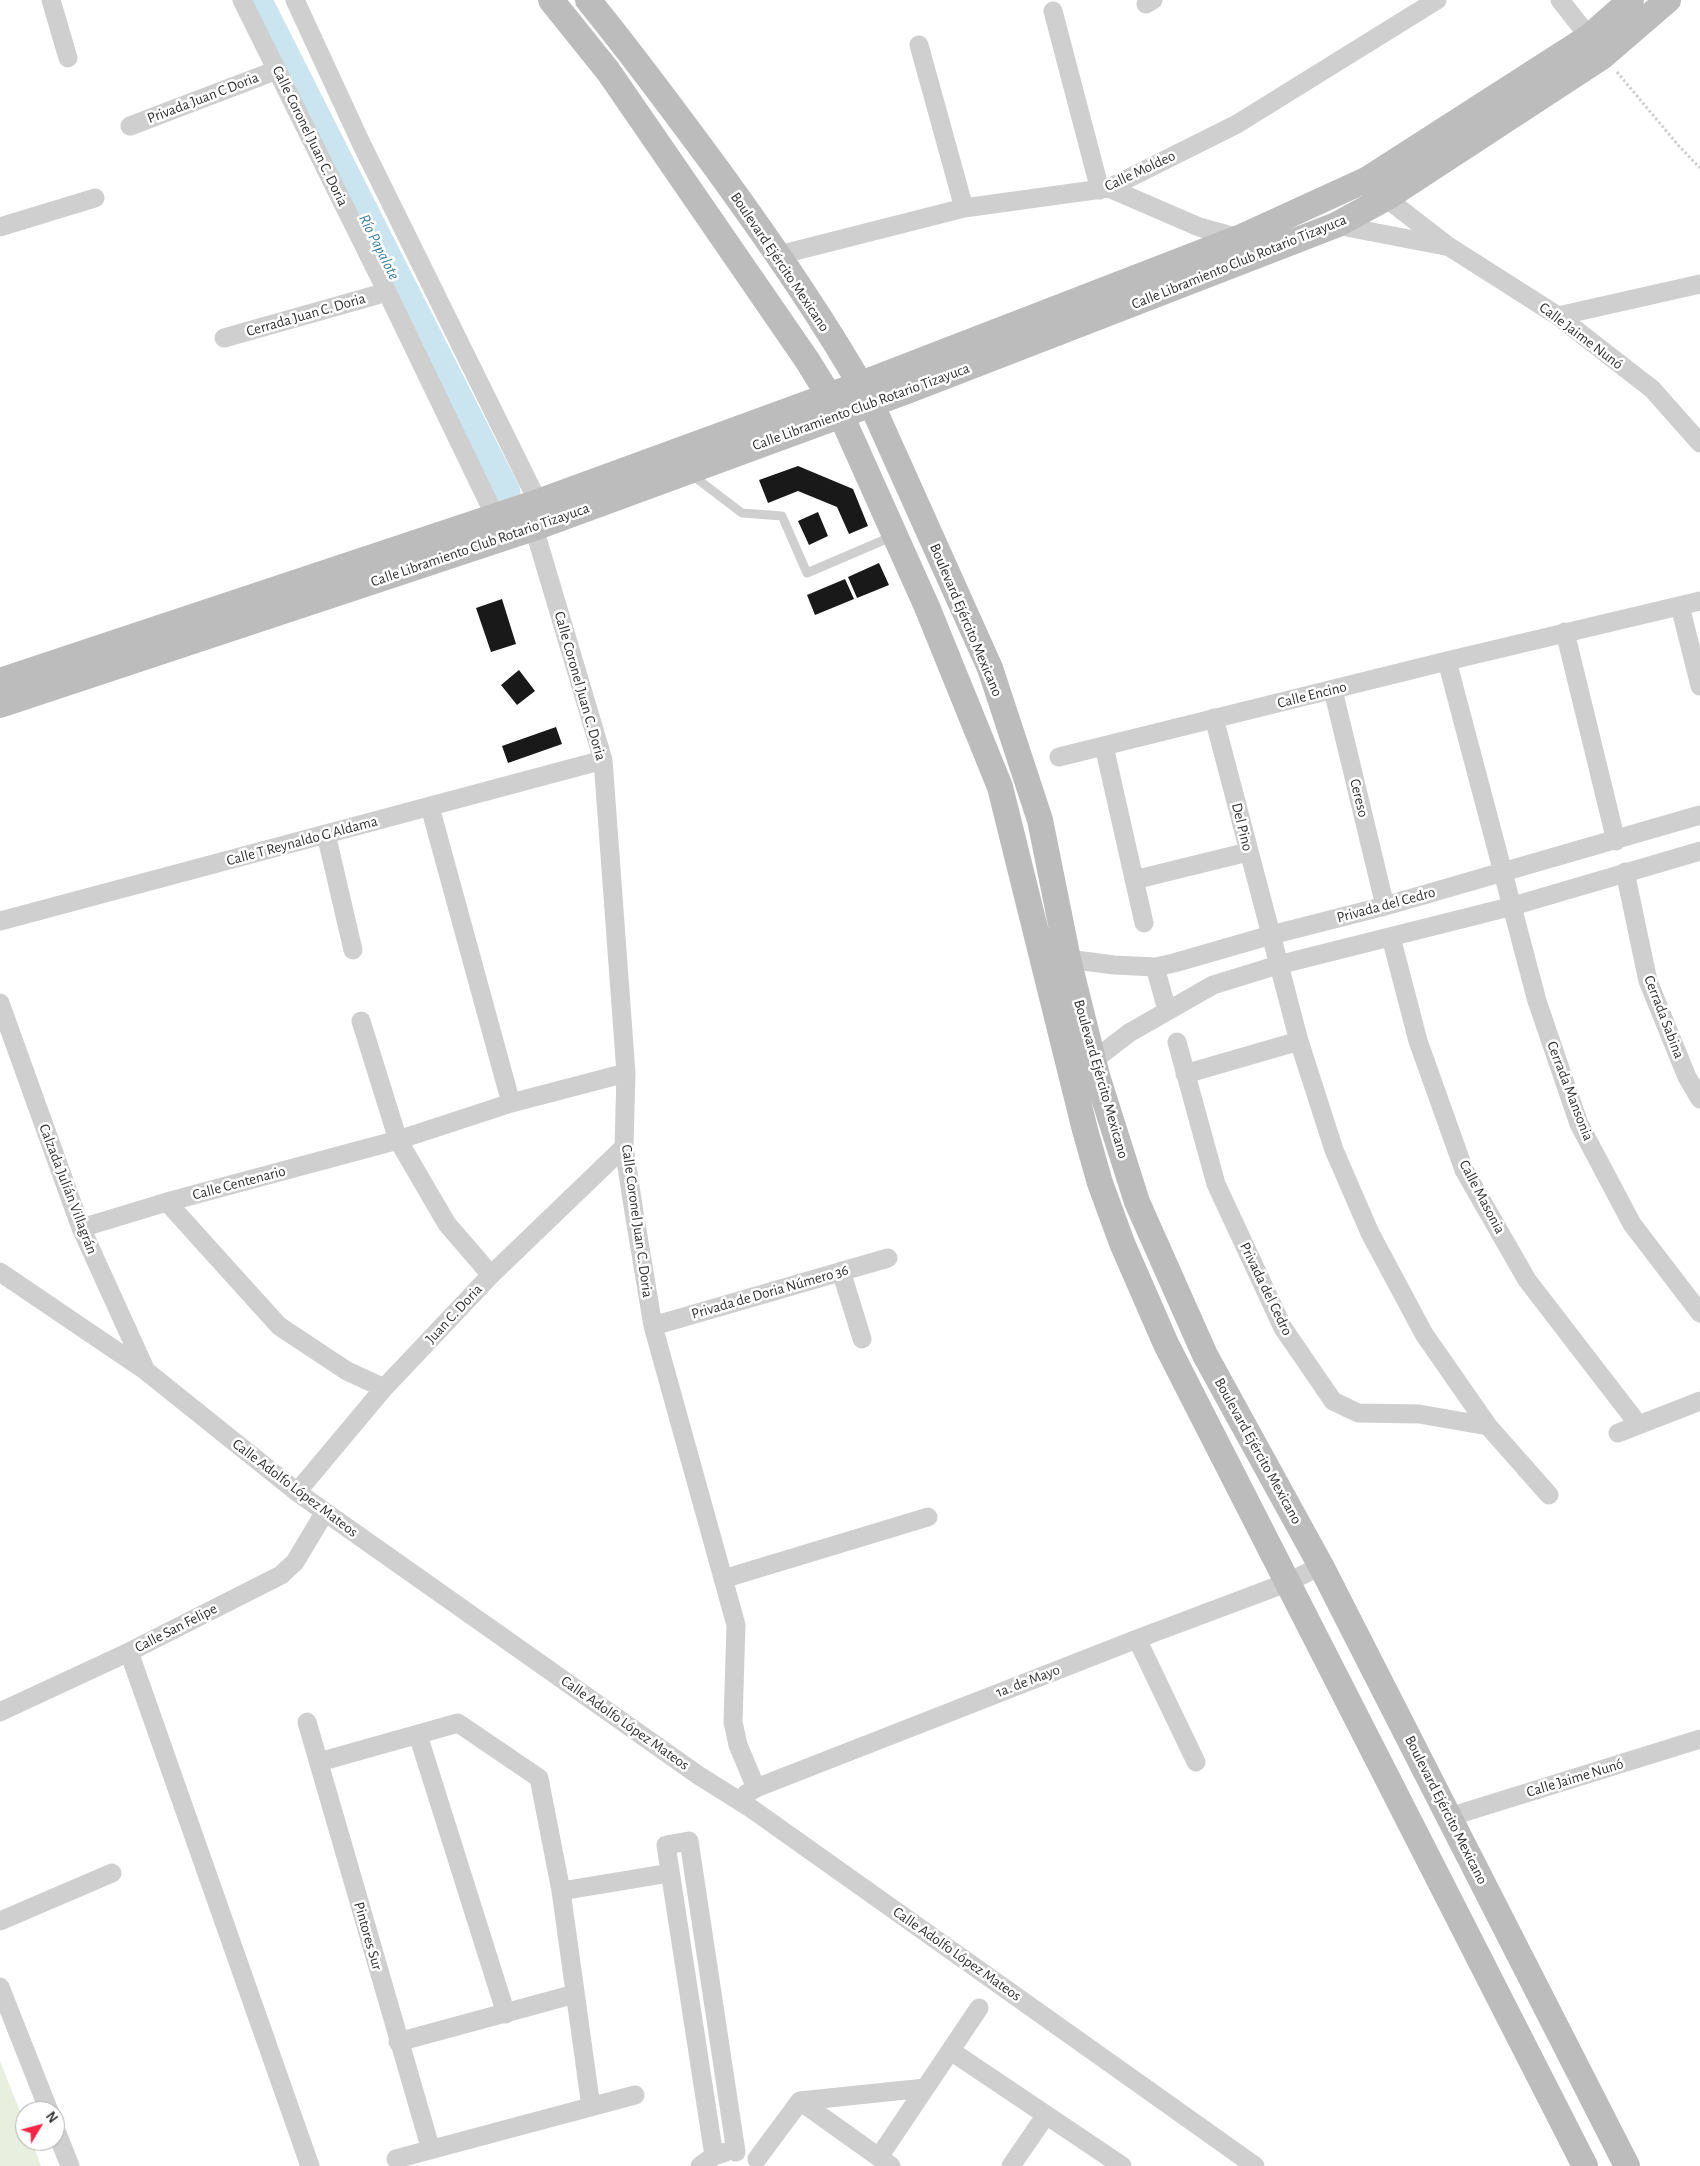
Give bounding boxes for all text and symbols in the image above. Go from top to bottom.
street label: Calle Coronel Juan C. Doria [268,63,352,209]
street label: Privada Juan C Doria [145,68,261,128]
street label: Calle Moldeo [1102,147,1178,195]
street label: Boulevard Ejército Mexicano [727,189,833,335]
water label: Río Papalote [354,211,404,283]
street label: Calle Libramiento Club Rotario Tizayuca [1129,211,1349,313]
street label: Cerrada Juan C. Doria [244,289,368,341]
street label: Calle Jaime Nunó [1535,299,1627,373]
street label: Calle Libramiento Club Rotario Tizayuca [750,359,972,455]
street label: Calle Libramiento Club Rotario Tizayuca [368,499,592,591]
street label: Boulevard Ejército Mexicano [926,541,1006,699]
street label: Calle Coronel Juan C. Doria [550,609,610,763]
street label: Calle Encino [1275,678,1349,712]
street label: Cereso [1346,777,1372,819]
street label: Del Pino [1227,801,1257,853]
street label: Calle T Reynaldo G Aldama [224,812,380,870]
street label: Privada del Cedro [1335,883,1437,927]
street label: Cerrada Sabina [1640,973,1688,1061]
street label: Boulevard Ejército Mexicano [1070,998,1132,1160]
street label: Cerrada Mansonia [1543,1039,1597,1143]
street label: Calzada Julián Villagrán [35,1121,101,1257]
street label: Calle Coronel Juan C. Doria [617,1143,657,1299]
street label: Calle Masonia [1455,1157,1509,1237]
street label: Calle Centenario [191,1162,287,1204]
street label: Privada del Cedro [1236,1239,1296,1339]
street label: Privada de Doria Número 36 [689,1261,851,1323]
street label: Juan C. Doria [422,1280,486,1348]
street label: Boulevard Ejército Mexicano [1210,1375,1306,1527]
street label: Calle Adolfo López Mateos [229,1435,361,1541]
street label: Calle San Felipe [132,1600,220,1656]
street label: 1a. de Mayo [993,1661,1063,1701]
street label: Calle Adolfo López Mateos [557,1672,693,1774]
street label: Boulevard Ejército Mexicano [1401,1733,1491,1887]
street label: Calle Jaime Nunó [1524,1755,1626,1801]
street label: Pintores Sur [350,1900,386,1972]
street label: Calle Adolfo López Mateos [889,1903,1025,2005]
north arrow [15,2101,65,2151]
text: N [43,2109,60,2126]

